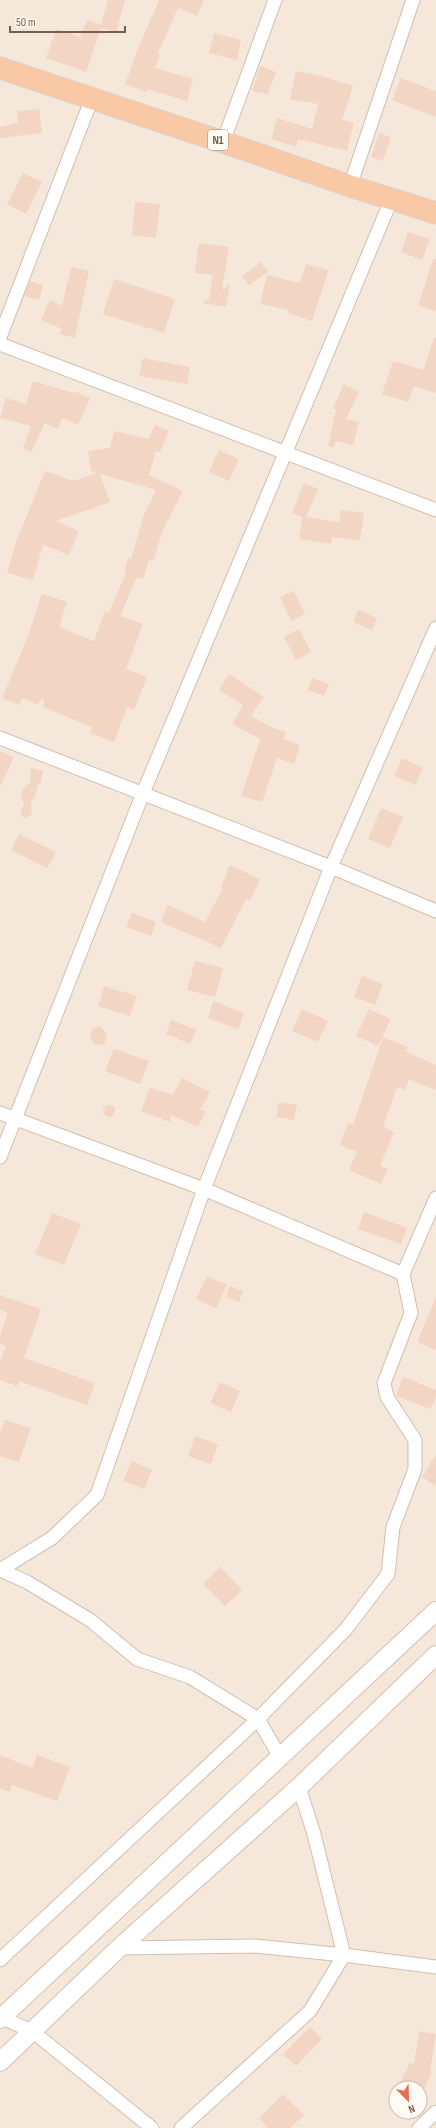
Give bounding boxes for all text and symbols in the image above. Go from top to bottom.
scale bar [10,8,125,34]
text: 50 m [16,15,36,30]
road number: N1 [208,130,228,150]
north arrow [388,2080,428,2120]
text: N [406,2102,417,2116]

